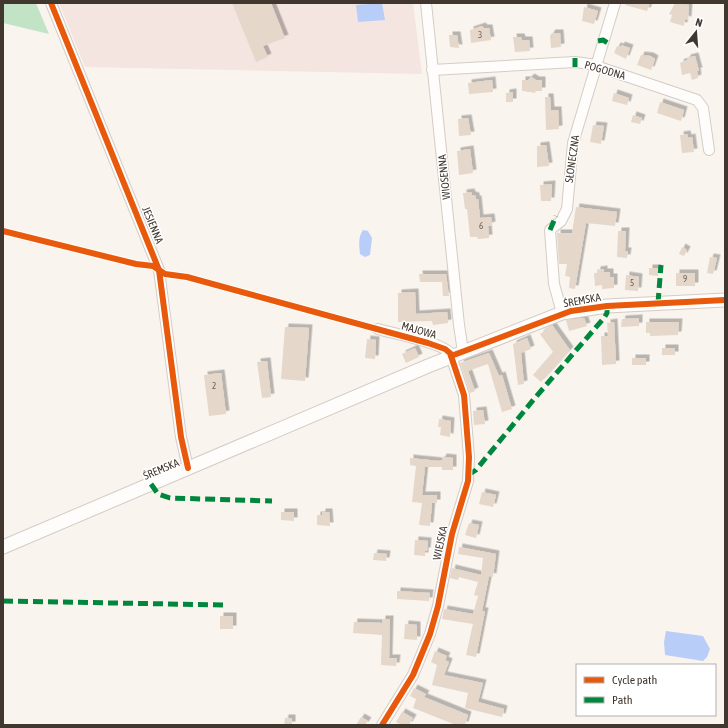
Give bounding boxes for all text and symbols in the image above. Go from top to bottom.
north arrow [676,12,716,52]
text: N [694,16,704,29]
house number: 3 [478,30,482,40]
street label: POGODNA [583,58,627,82]
street label: SŁONECZNA [563,134,581,184]
street label: WIOSENNA [436,153,452,200]
street label: JESIENNA [140,205,166,246]
house number: 6 [479,221,483,231]
house number: 9 [683,274,687,284]
house number: 5 [630,278,634,288]
street label: ŚREMSKA [562,291,602,309]
street label: MAJOWA [400,319,438,341]
house number: 2 [212,381,216,391]
street label: ŚREMSKA [141,456,181,482]
street label: WIEJSKA [431,524,450,561]
legend [576,664,716,716]
text: Cycle path [612,673,657,687]
text: Path [612,693,633,707]

